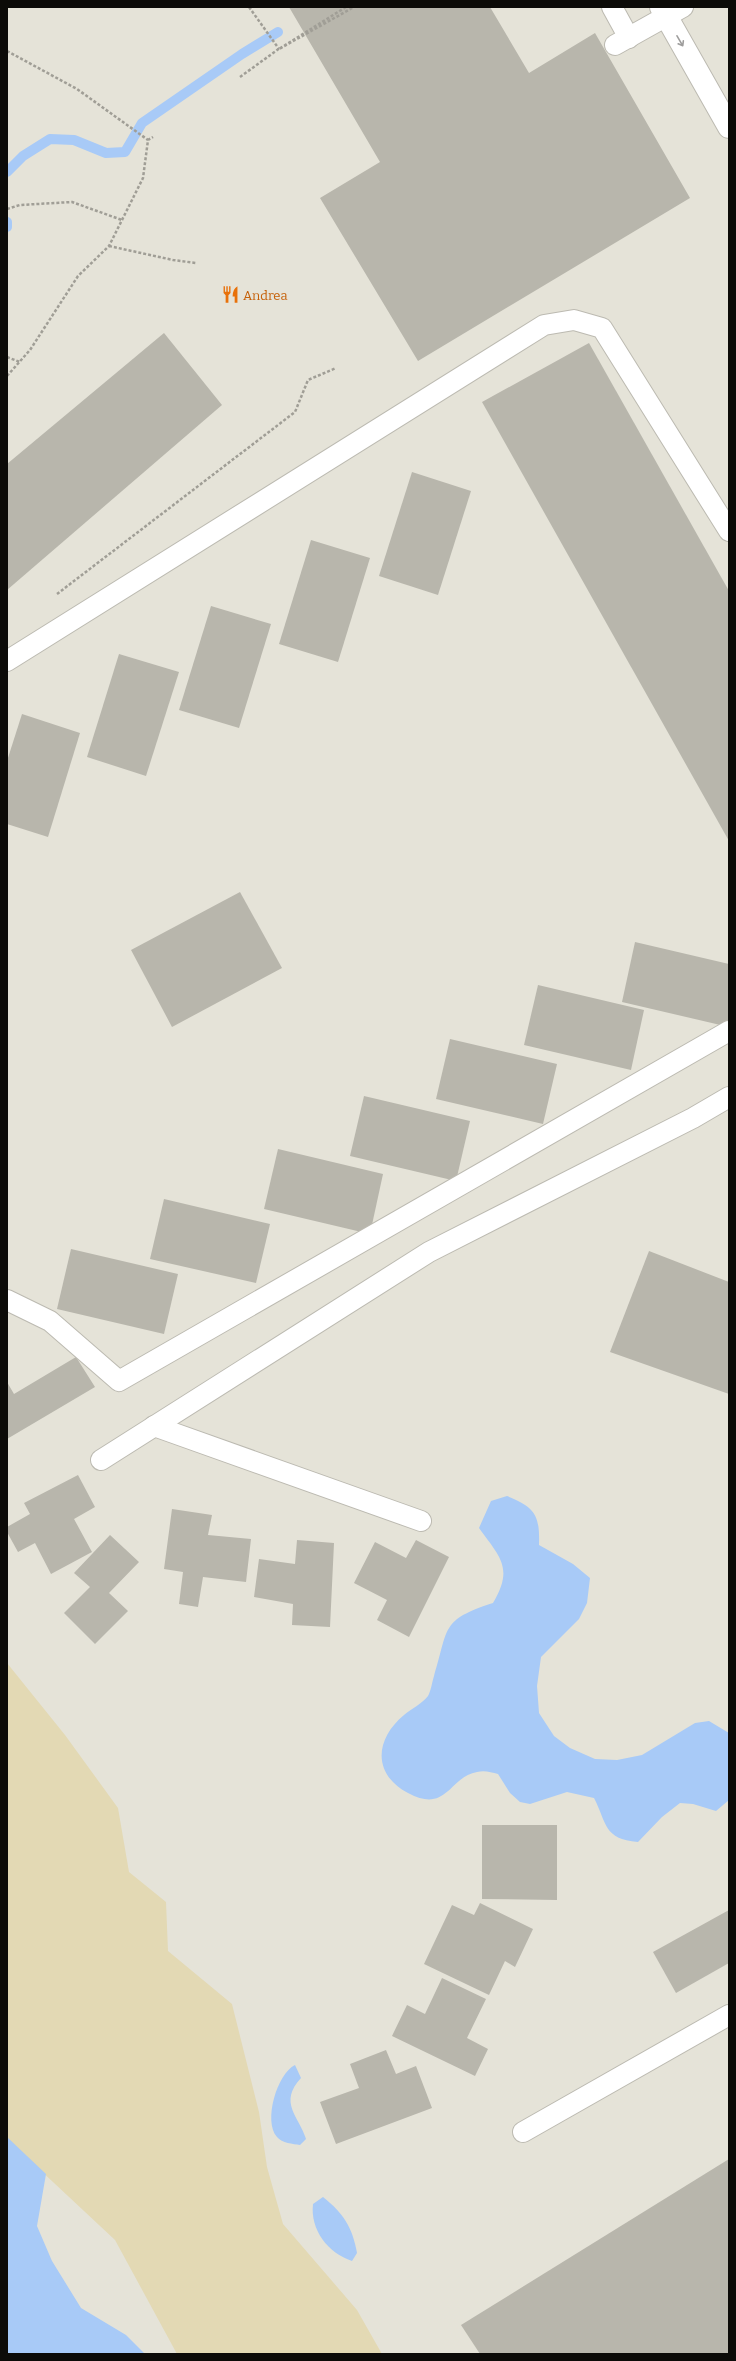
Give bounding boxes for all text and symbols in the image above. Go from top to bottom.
one-way arrow [677,35,685,47]
restaurant icon: Andrea [220,285,240,305]
place label: Andrea [243,288,288,303]

